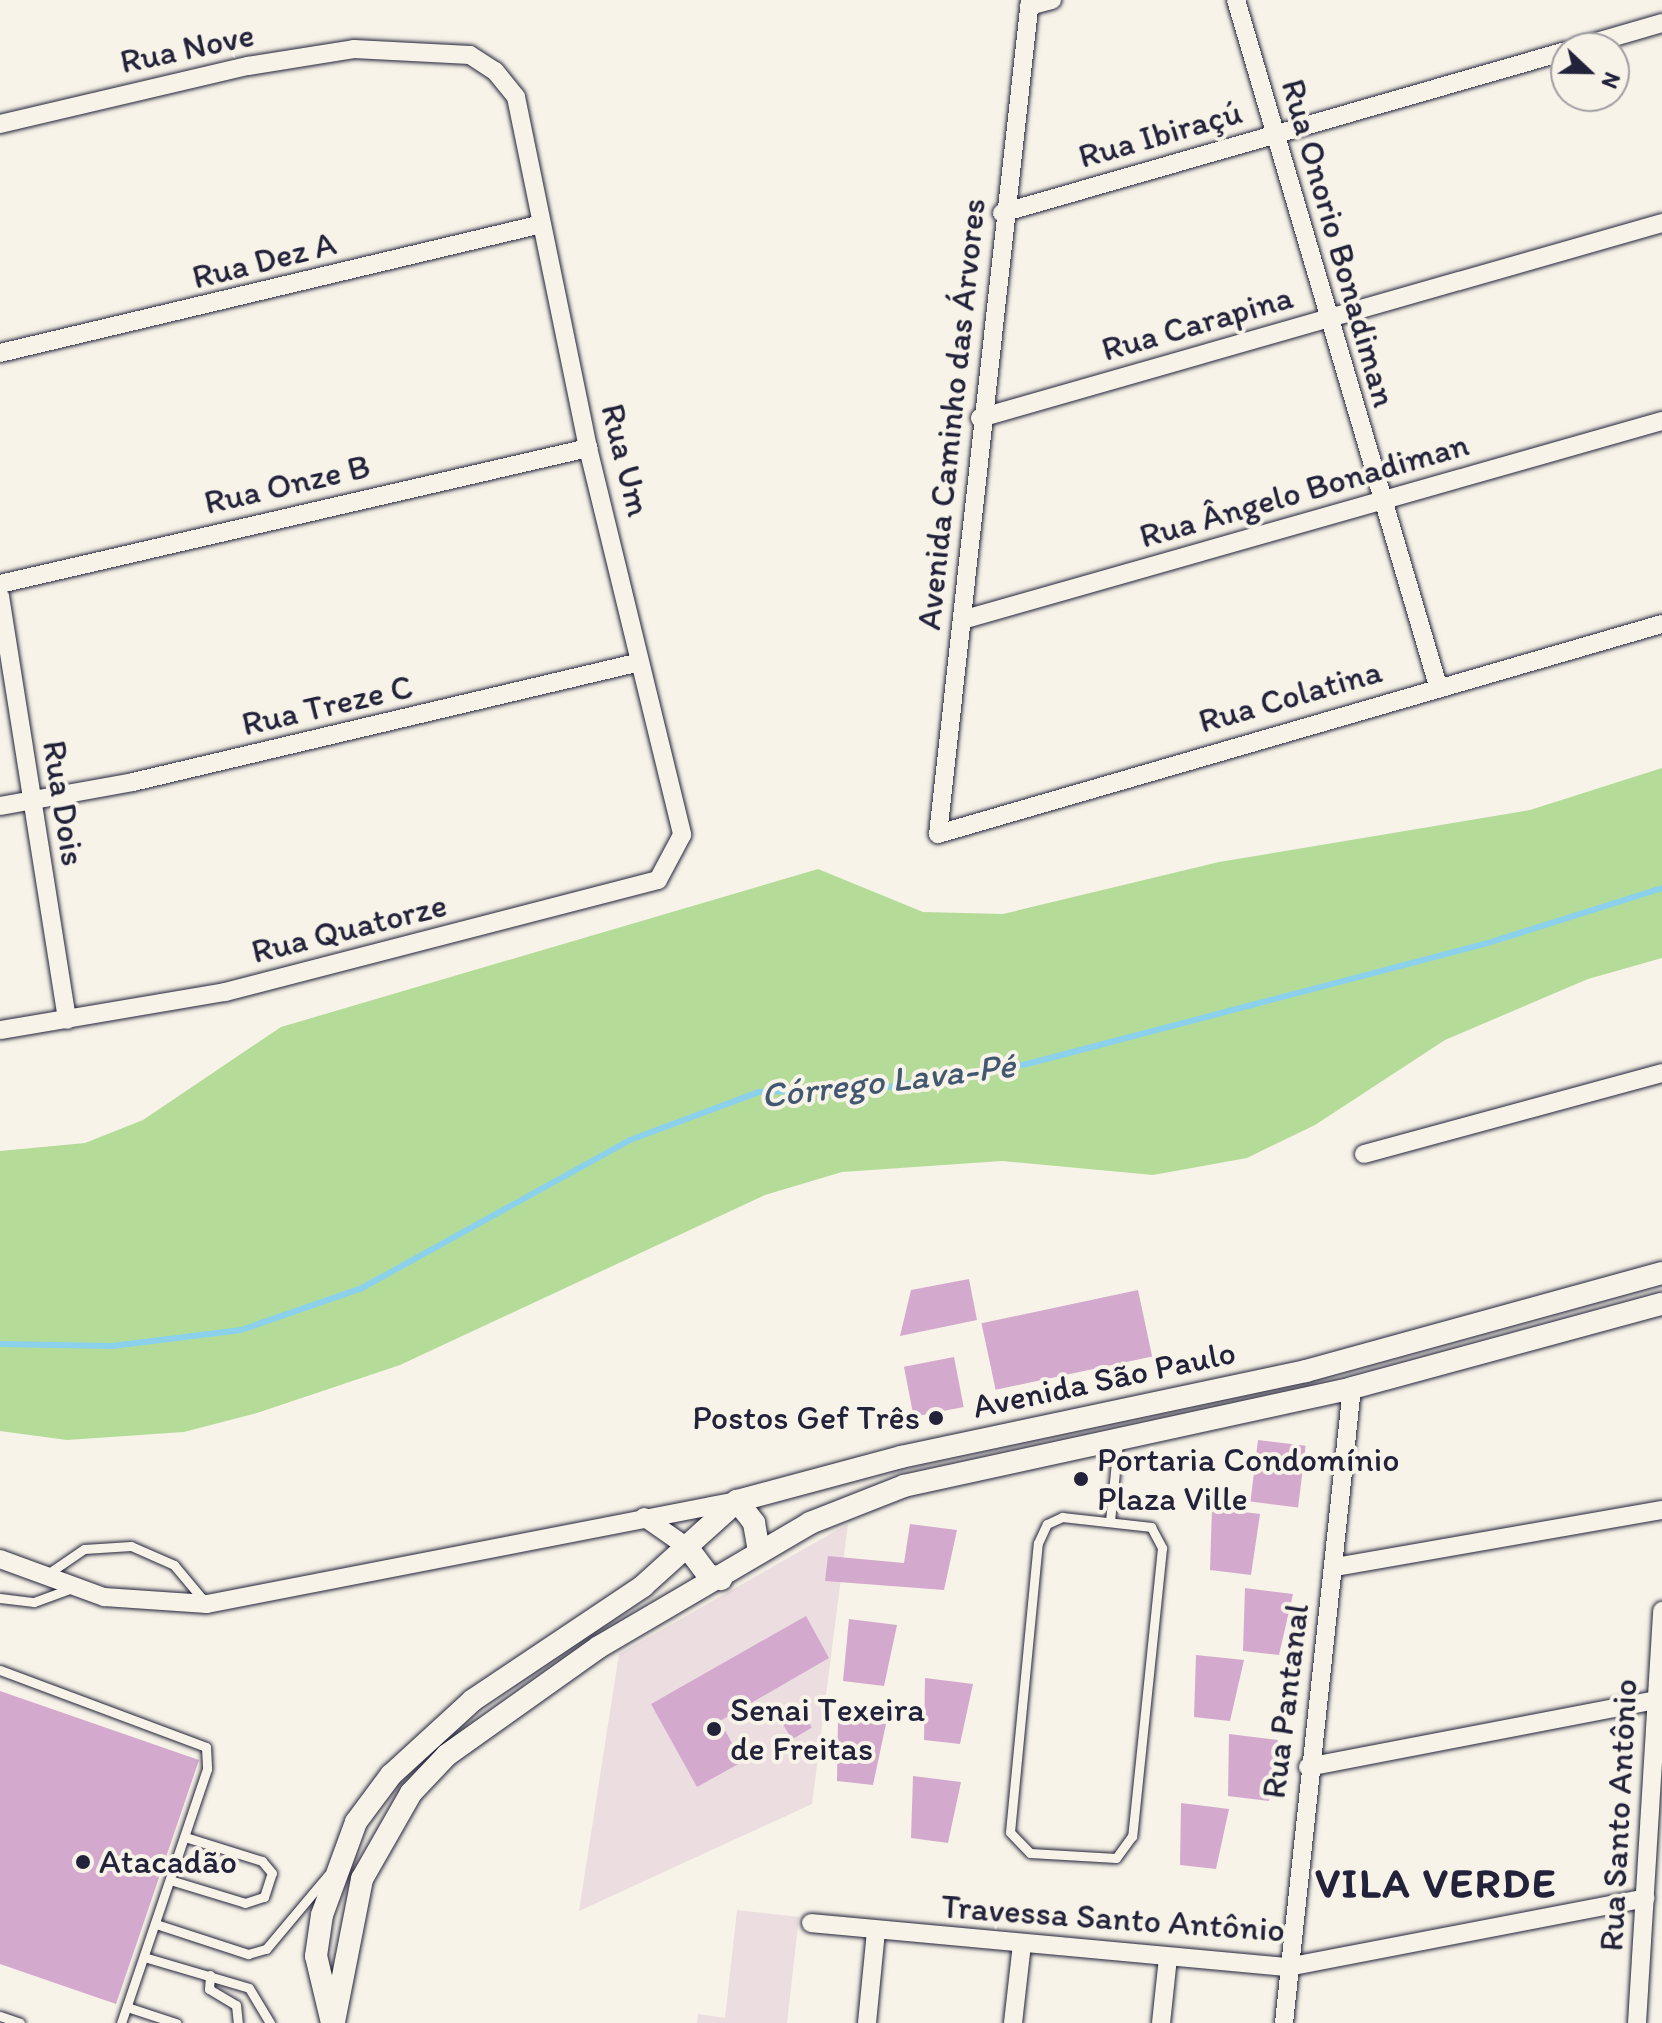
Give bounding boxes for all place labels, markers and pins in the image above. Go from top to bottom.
place label: Postos Gef Três [694,1398,920,1438]
marker: Postos Gef Três [927,1409,945,1427]
place label: Portaria Condomínio Plaza Ville [1097,1439,1400,1518]
marker: Portaria Condomínio Plaza Ville [1072,1470,1090,1488]
place label: Senai Texeira de Freitas [730,1689,922,1768]
marker: Senai Texeira de Freitas [705,1720,723,1738]
place label: Atacadão [99,1842,237,1882]
marker: Atacadão [74,1853,92,1871]

